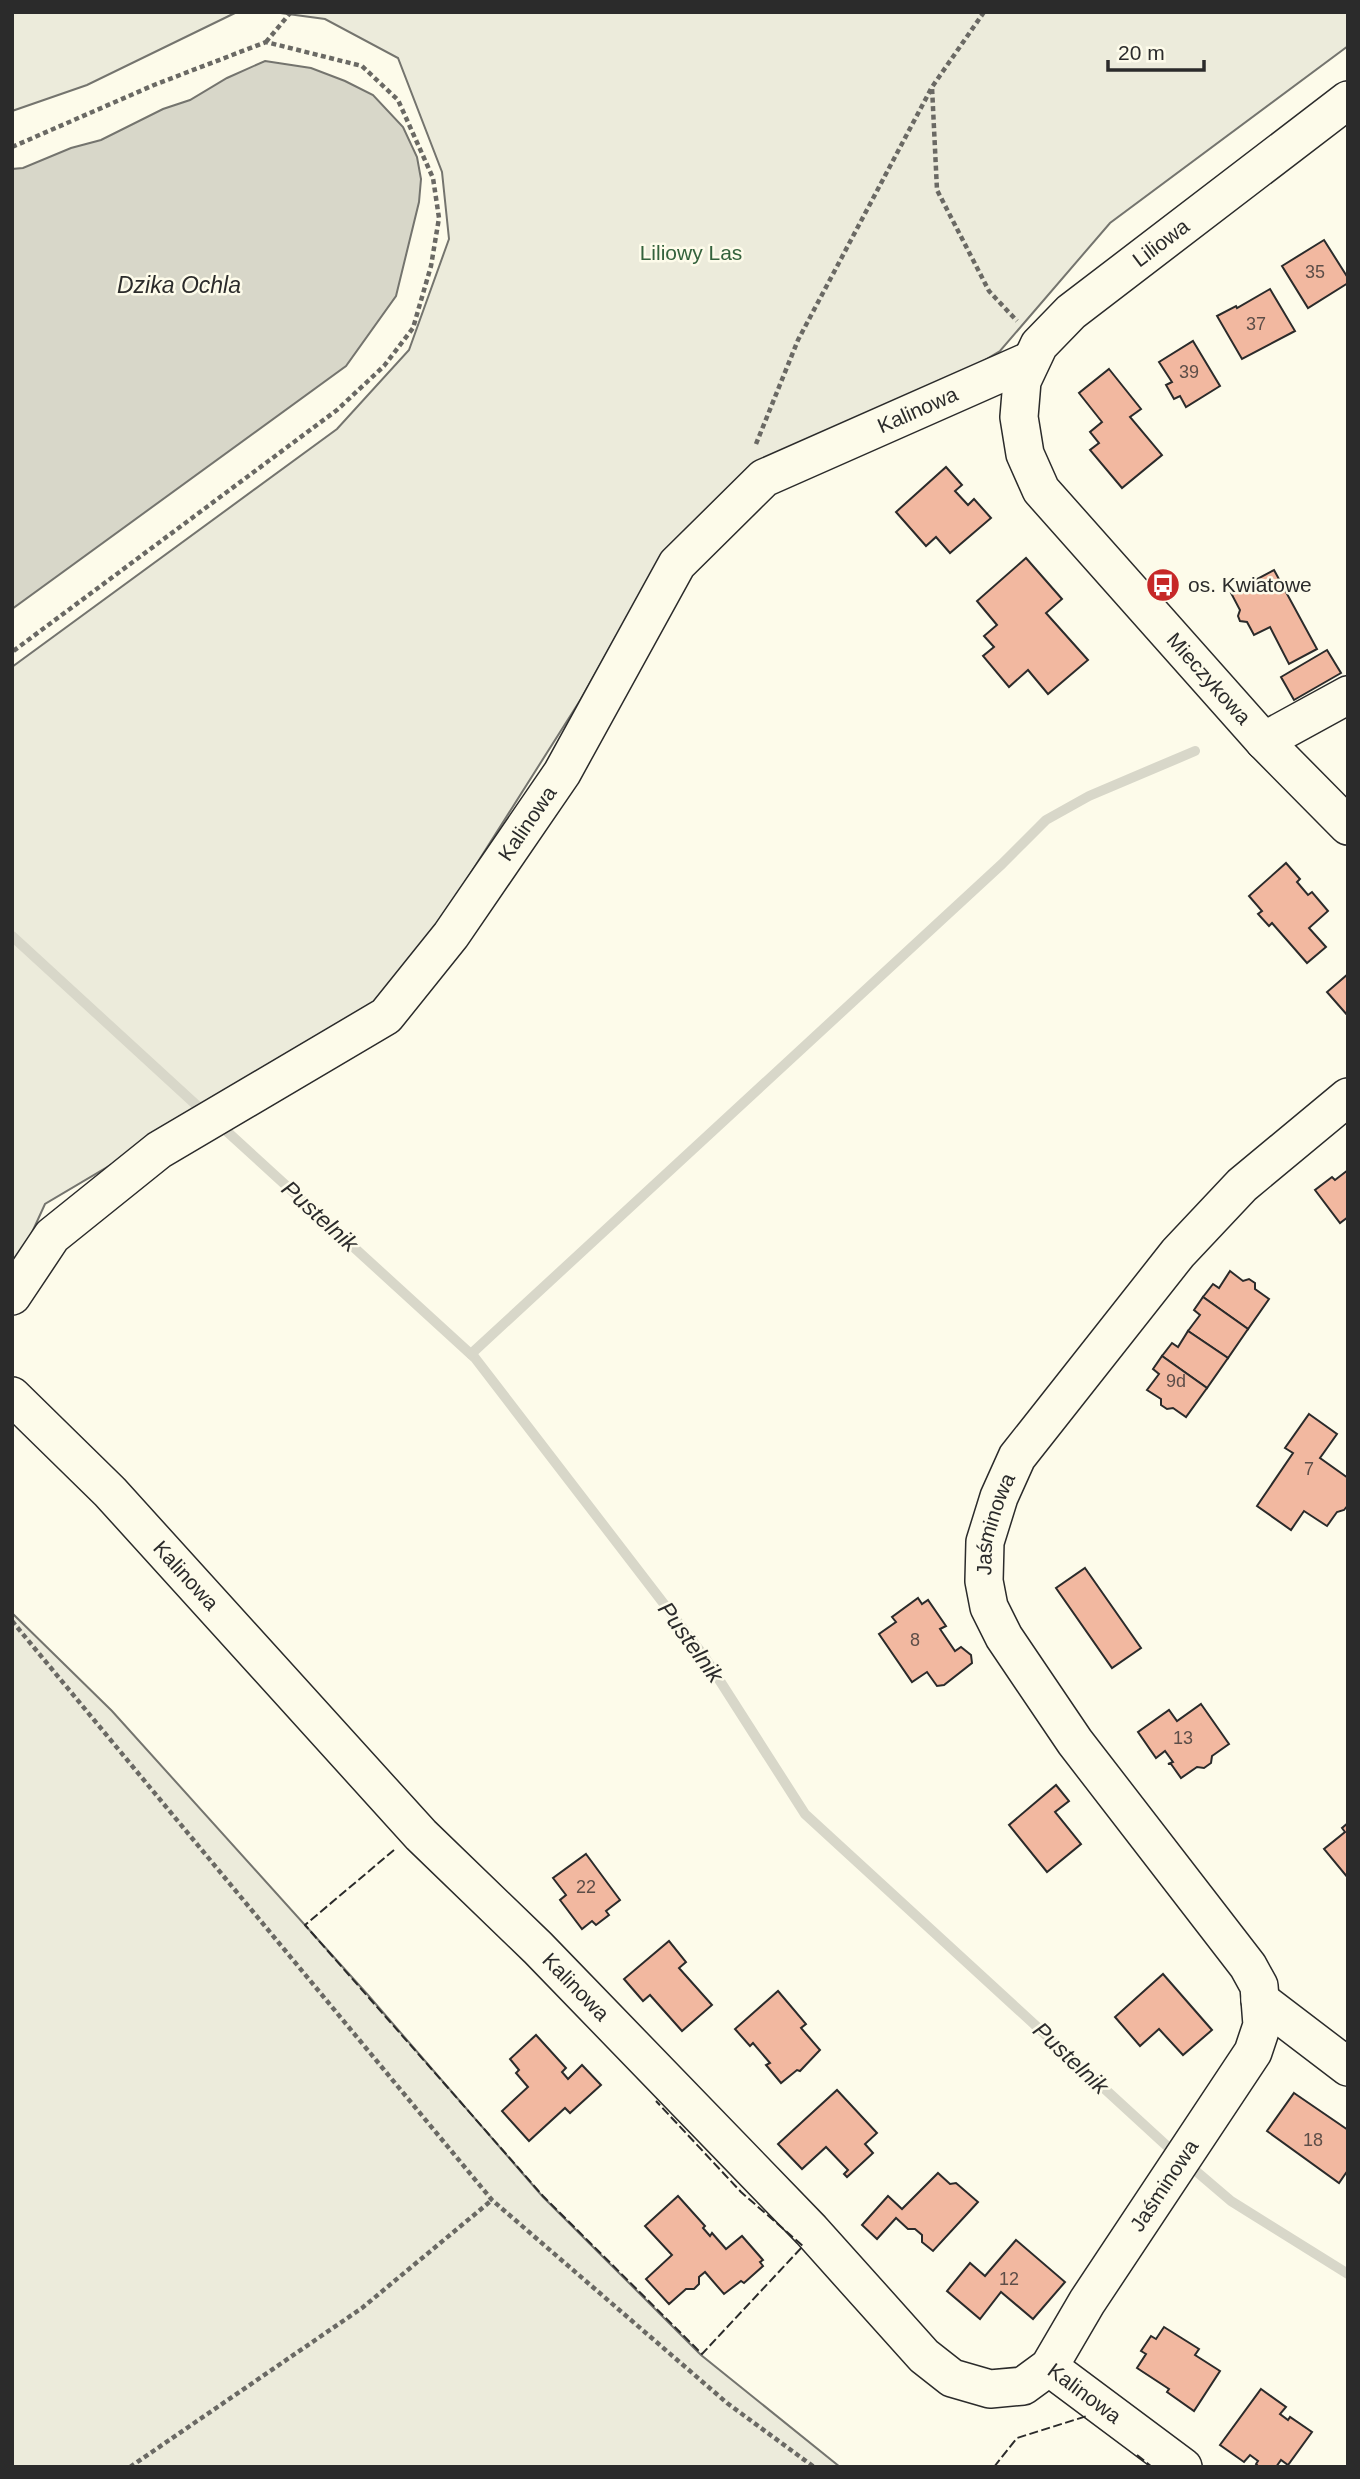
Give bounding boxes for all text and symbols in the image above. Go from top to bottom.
scale bar [1108,28,1204,72]
text: 20 m [1118,41,1165,64]
street label: Liliowa [1128,214,1194,271]
park label: Liliowy Las [640,241,742,264]
house number: 35 [1305,262,1325,282]
water label: Dzika Ochla [117,272,241,298]
house number: 37 [1246,314,1266,334]
house number: 39 [1179,362,1199,382]
street label: Kalinowa [874,382,961,437]
bus stop icon: os. Kwiatowe [1144,566,1182,604]
place label: os. Kwiatowe [1188,573,1312,596]
street label: Mieczykowa [1162,628,1256,729]
street label: Kalinowa [493,781,561,865]
water label: Pustelnik [277,1175,364,1258]
house number: 9d [1166,1371,1186,1391]
house number: 7 [1304,1459,1314,1479]
street label: Jaśminowa [972,1469,1019,1576]
street label: Kalinowa [149,1536,224,1615]
water label: Pustelnik [653,1597,730,1689]
house number: 8 [910,1630,920,1650]
house number: 13 [1173,1728,1193,1748]
house number: 22 [576,1877,596,1897]
street label: Kalinowa [538,1948,614,2025]
water label: Pustelnik [1028,2017,1115,2100]
house number: 18 [1303,2130,1323,2150]
street label: Jaśminowa [1125,2135,1203,2236]
house number: 12 [999,2269,1019,2289]
street label: Kalinowa [1044,2358,1126,2428]

